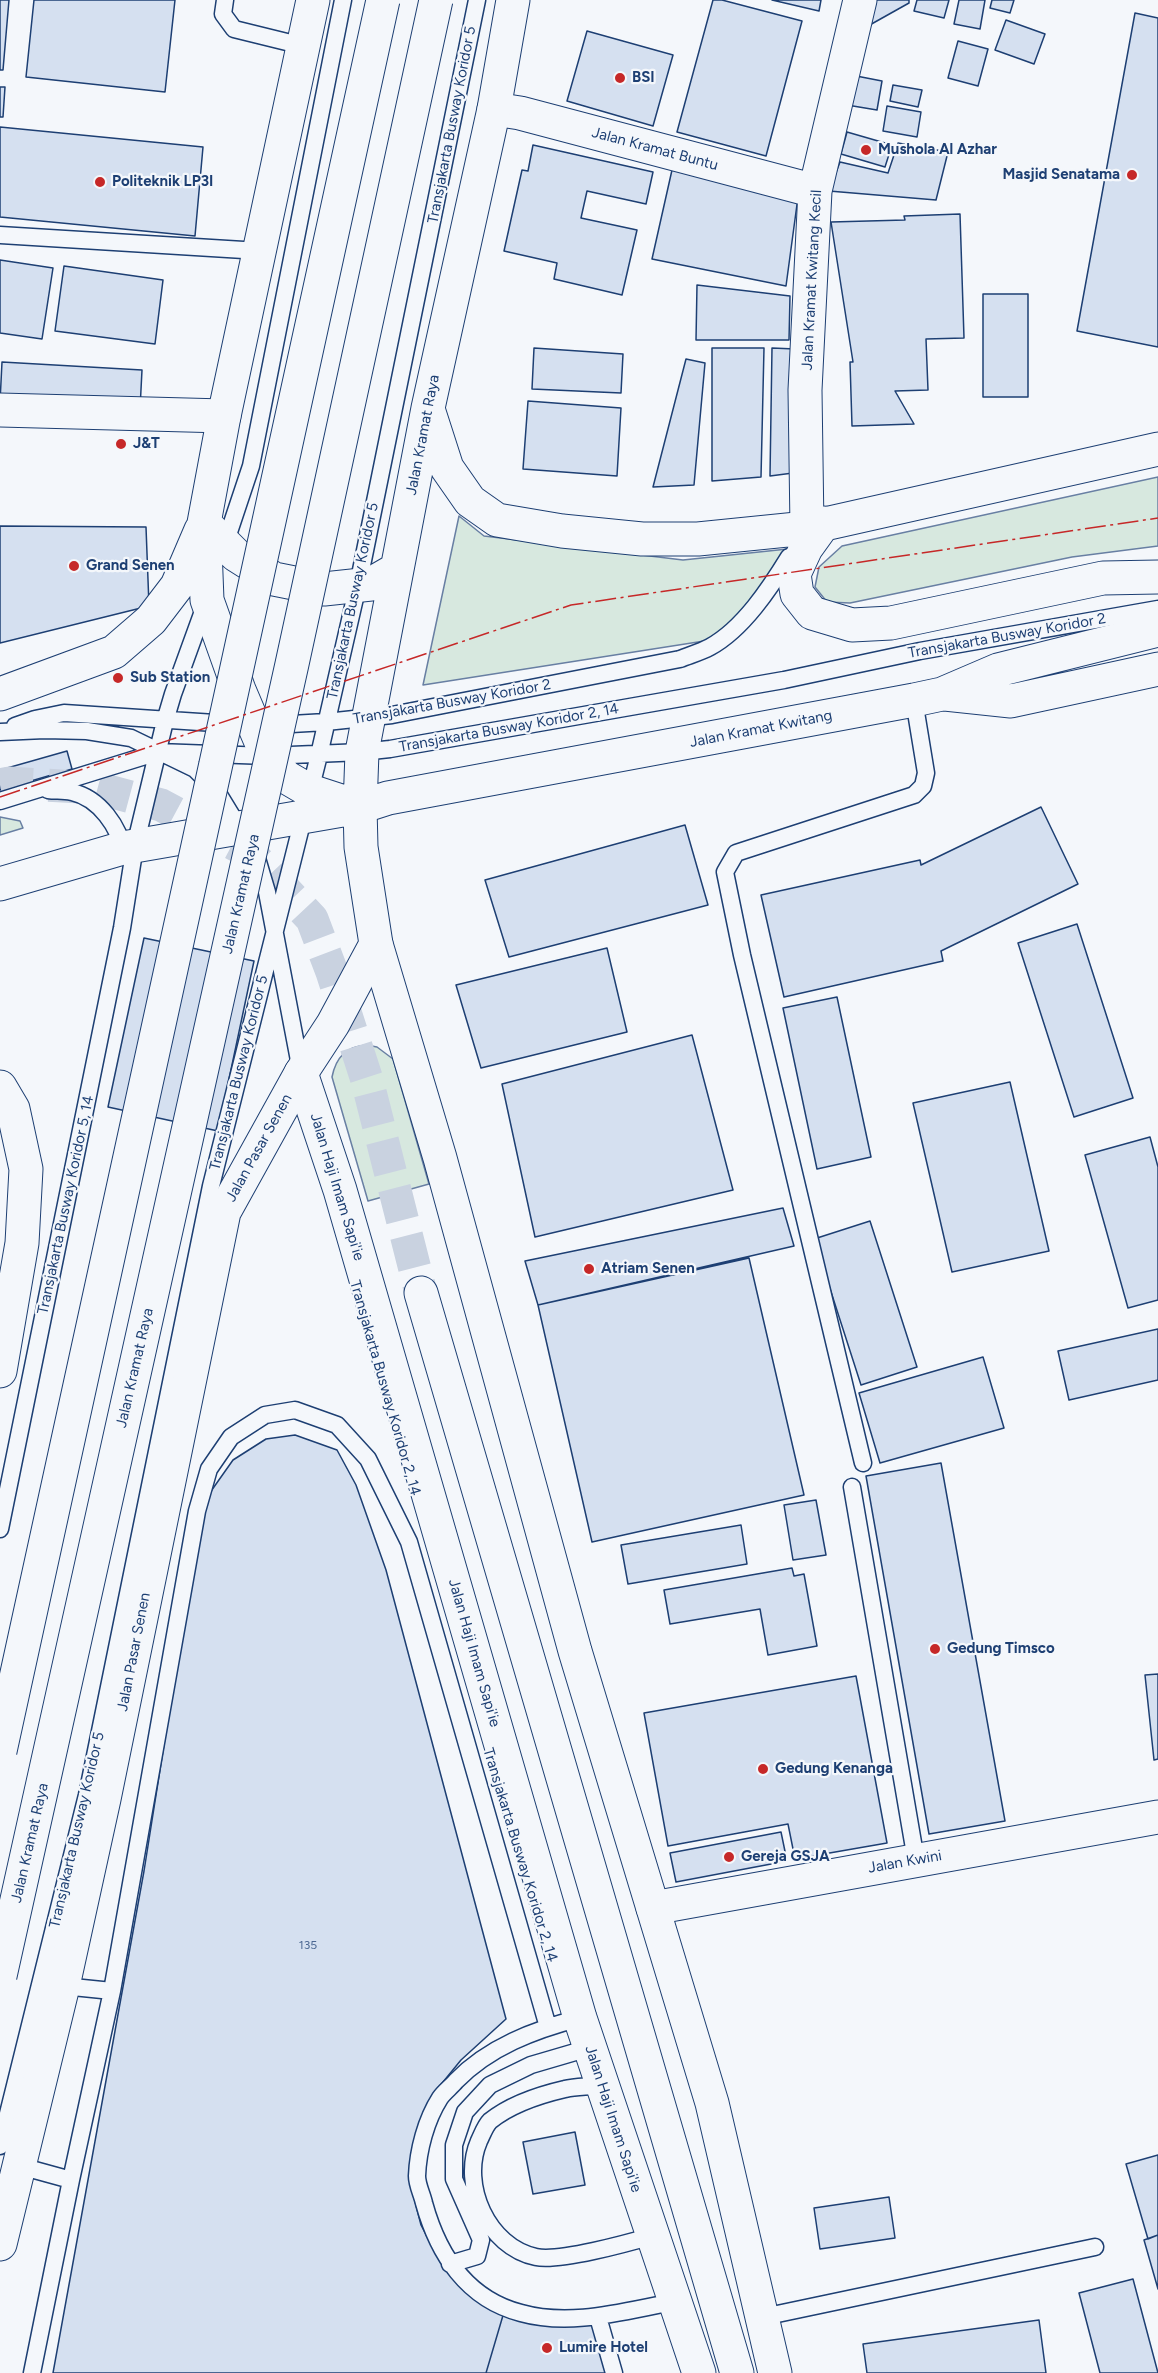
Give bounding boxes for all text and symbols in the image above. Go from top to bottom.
street label: Transjakarta Busway Koridor 5 [424,25,480,225]
place label: BSI [632,69,655,87]
marker: BSI [613,71,627,85]
street label: Jalan Kramat Buntu [590,123,720,175]
place label: Mushola Al Azhar [878,141,997,159]
marker: Mushola Al Azhar [859,143,873,157]
place label: Masjid Senatama [1002,166,1120,184]
marker: Masjid Senatama [1125,168,1139,182]
place label: Politeknik LP3I [112,173,213,191]
marker: Politeknik LP3I [93,175,107,189]
street label: Jalan Kramat Kwitang Kecil [798,189,826,371]
street label: Jalan Kramat Raya [402,373,444,497]
place label: J&T [133,435,160,453]
marker: J&T [114,437,128,451]
street label: Transjakarta Busway Koridor 5 [323,501,383,701]
place label: Grand Senen [86,557,175,575]
marker: Grand Senen [67,559,81,573]
street label: Transjakarta Busway Koridor 2 [907,610,1107,662]
place label: Sub Station [130,669,210,687]
marker: Sub Station [111,671,125,685]
street label: Transjakarta Busway Koridor 2 [352,676,552,728]
street label: Transjakarta Busway Koridor 2, 14 [398,700,620,756]
street label: Jalan Kramat Kwitang [688,706,834,752]
street label: Jalan Kramat Raya [218,832,264,956]
street label: Transjakarta Busway Koridor 5 [206,974,272,1172]
street label: Jalan Pasar Senen [222,1091,296,1205]
street label: Transjakarta Busway Koridor 5, 14 [34,1094,98,1316]
street label: Jalan Haji Imam Sapi'ie [306,1111,368,1263]
place label: Atriam Senen [601,1260,695,1278]
marker: Atriam Senen [582,1262,596,1276]
street label: Transjakarta Busway Koridor 2, 14 [346,1278,424,1498]
street label: Jalan Kramat Raya [112,1306,158,1430]
street label: Jalan Haji Imam Sapi'ie [444,1577,504,1729]
street label: Jalan Pasar Senen [114,1591,154,1713]
place label: Gedung Timsco [947,1640,1055,1658]
marker: Gedung Timsco [928,1642,942,1656]
street label: Transjakarta Busway Koridor 5 [46,1730,108,1930]
street label: Transjakarta Busway Koridor 2, 14 [479,1746,561,1964]
place label: Gedung Kenanga [775,1760,893,1778]
marker: Gedung Kenanga [756,1762,770,1776]
street label: Jalan Kramat Raya [7,1781,53,1905]
street label: Jalan Kwini [867,1847,943,1877]
place label: Gereja GSJA [741,1848,830,1866]
marker: Gereja GSJA [722,1850,736,1864]
house number: 135 [299,1938,317,1952]
street label: Jalan Haji Imam Sapi'ie [581,2043,645,2195]
place label: Lumire Hotel [559,2339,648,2357]
marker: Lumire Hotel [540,2341,554,2355]

